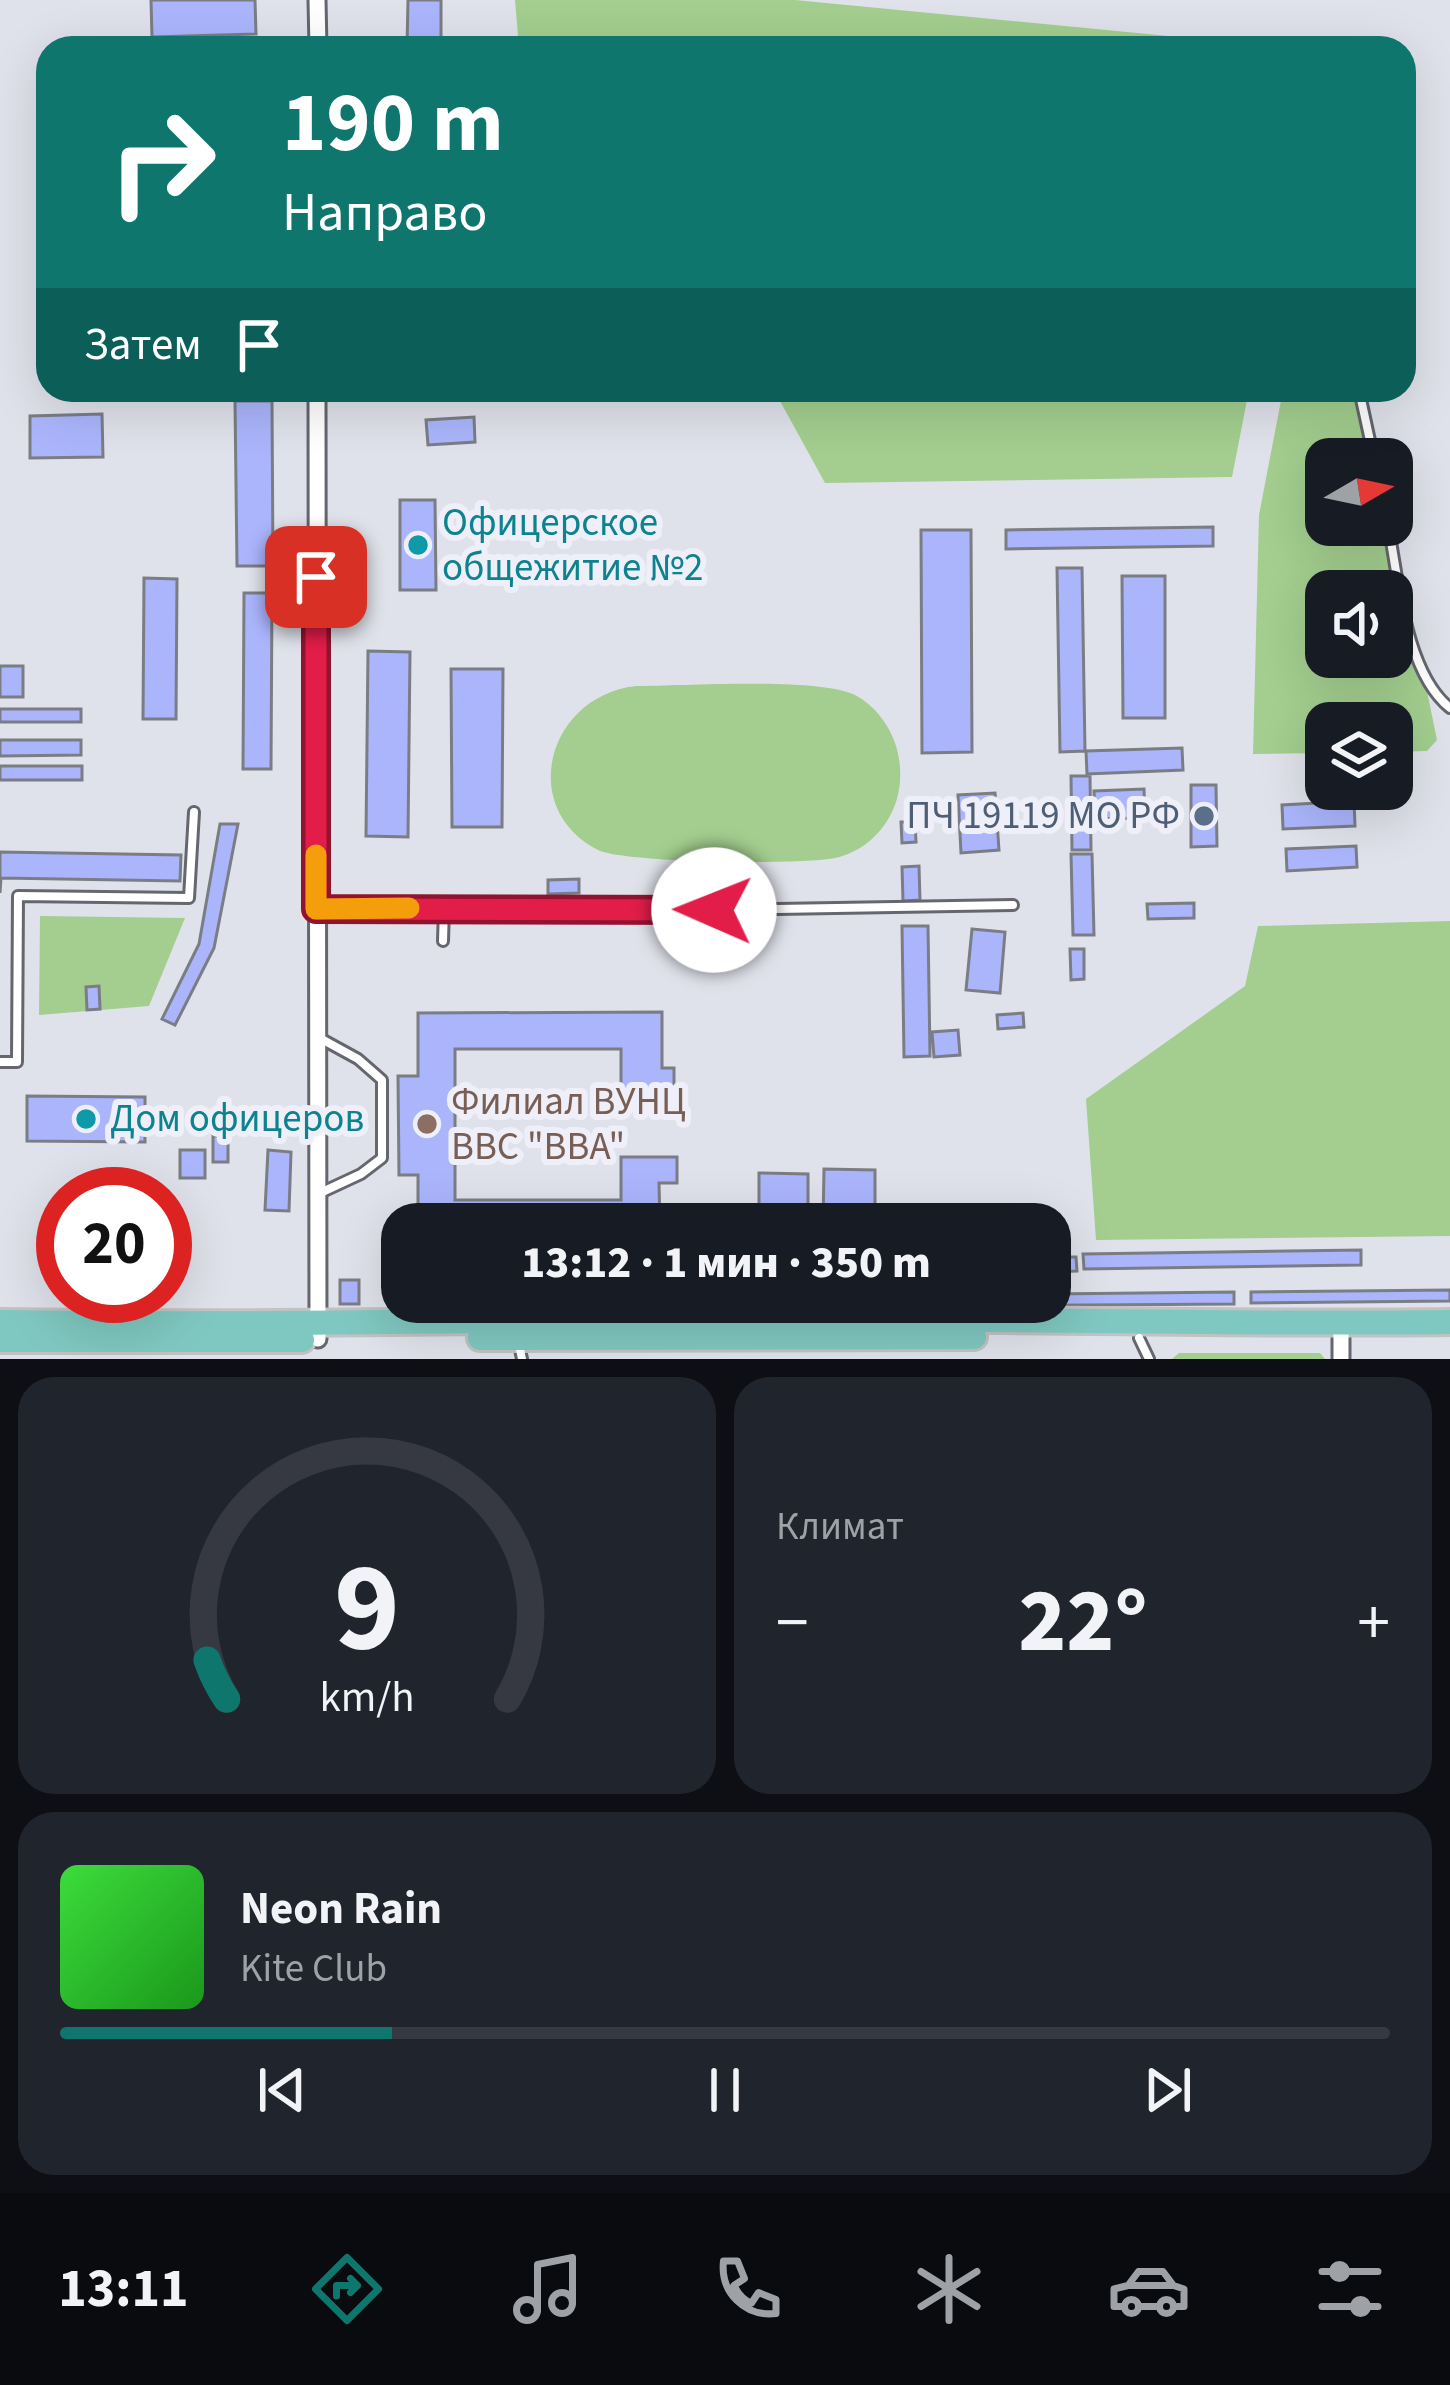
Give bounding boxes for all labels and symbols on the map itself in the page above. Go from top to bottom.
north arrow [1305,438,1413,546]
place label: Офицерское общежитие №2 [442,495,703,596]
pin [265,526,367,628]
marker: Офицерское общежитие №2 [405,532,431,558]
place label: ПЧ 19119 МО РФ [906,788,1180,844]
marker: ПЧ 19119 МО РФ [1191,803,1217,829]
position arrow [651,847,777,973]
place label: Филиал ВУНЦ ВВС "ВВА" [451,1074,686,1175]
place label: Дом офицеров [110,1091,364,1147]
marker: Дом офицеров [73,1106,99,1132]
marker: Филиал ВУНЦ ВВС "ВВА" [414,1111,440,1137]
speed limit sign: 20 [36,1167,192,1323]

